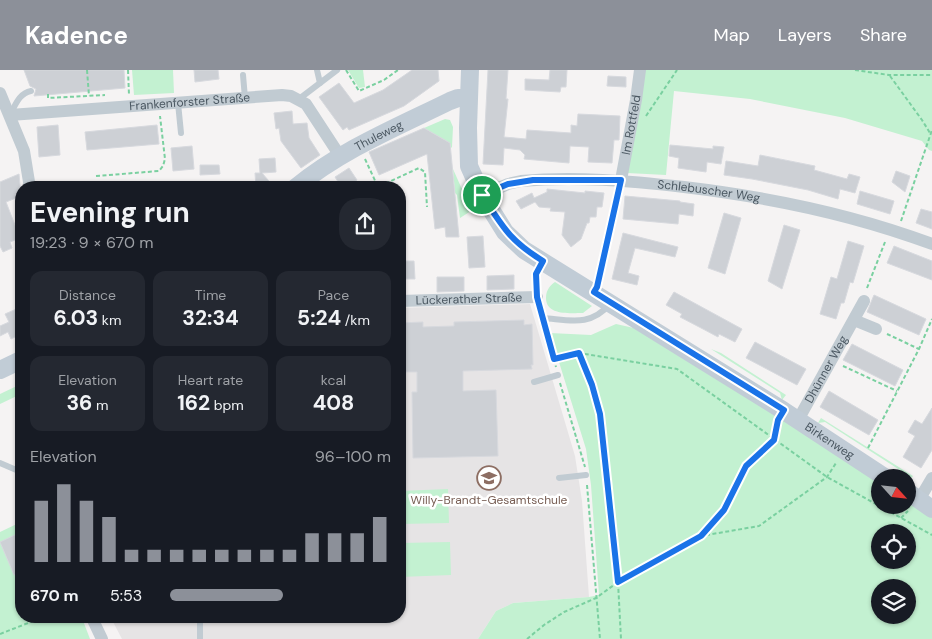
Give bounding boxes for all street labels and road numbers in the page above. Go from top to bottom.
street label: Frankenforster Straße [129,89,251,114]
street label: Im Rottfeld [618,94,645,156]
street label: Thuleweg [352,117,406,155]
street label: Schlebuscher Weg [657,176,762,206]
street label: Lückerather Straße [415,289,523,309]
street label: Dhünner Weg [801,332,851,406]
street label: Birkenweg [802,419,858,463]

